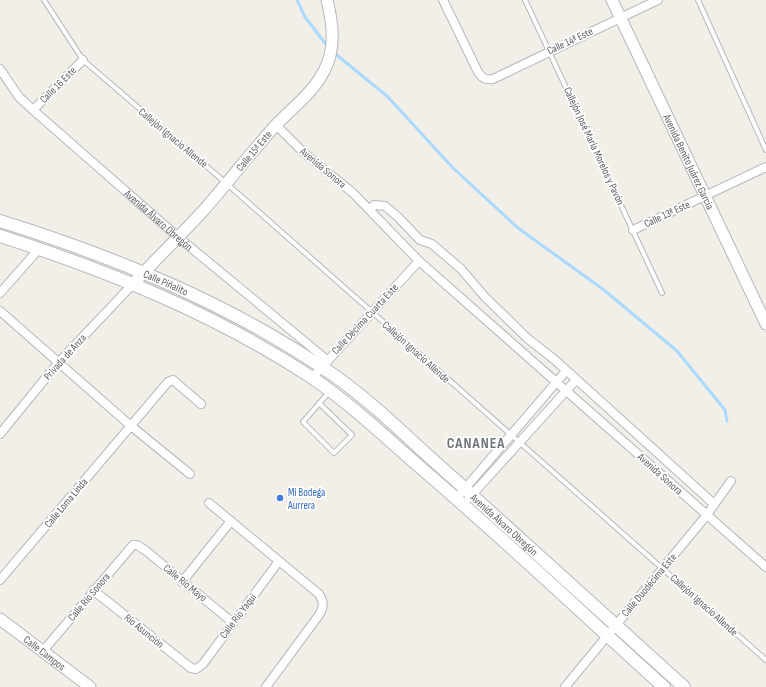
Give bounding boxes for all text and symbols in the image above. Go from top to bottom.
street label: Calle 14ª Este [545,25,595,57]
street label: Calle 16 Este [37,64,79,106]
street label: Callejón José María Morelos y Pavón [561,85,627,207]
street label: Callejón Ignacio Allende [136,105,210,171]
street label: Avenida Benito Juárez García [660,111,717,211]
street label: Calle 15ª Este [233,128,275,174]
street label: Avenida Sonora [297,144,349,191]
street label: Avenida Álvaro Obregón [121,186,196,253]
street label: Calle 13ª Este [642,198,692,230]
street label: Calle Piñalito [142,267,191,298]
street label: Calle Décima Cuarta Este [329,281,401,357]
street label: Callejón Ignacio Allende [380,318,452,386]
street label: Privada de Anza [41,331,89,383]
district label: CANANEA [447,434,505,453]
street label: Avenida Sonora [634,450,685,498]
street label: Calle Loma Linda [41,476,91,530]
place label: Mi Bodega Aurrera [287,486,325,512]
street label: Avenida Álvaro Obregón [467,490,541,558]
marker: Mi Bodega Aurrera [275,493,285,503]
street label: Calle Duodécima Este [619,551,679,619]
street label: Calle Río Mayo [161,561,210,605]
street label: Calle Río Sonora [65,570,113,624]
street label: Callejón Ignacio Allende [668,571,740,639]
street label: Calle Río Yaqui [217,591,259,641]
street label: Río Asunción [122,611,167,651]
street label: Calle Campos [21,633,68,673]

